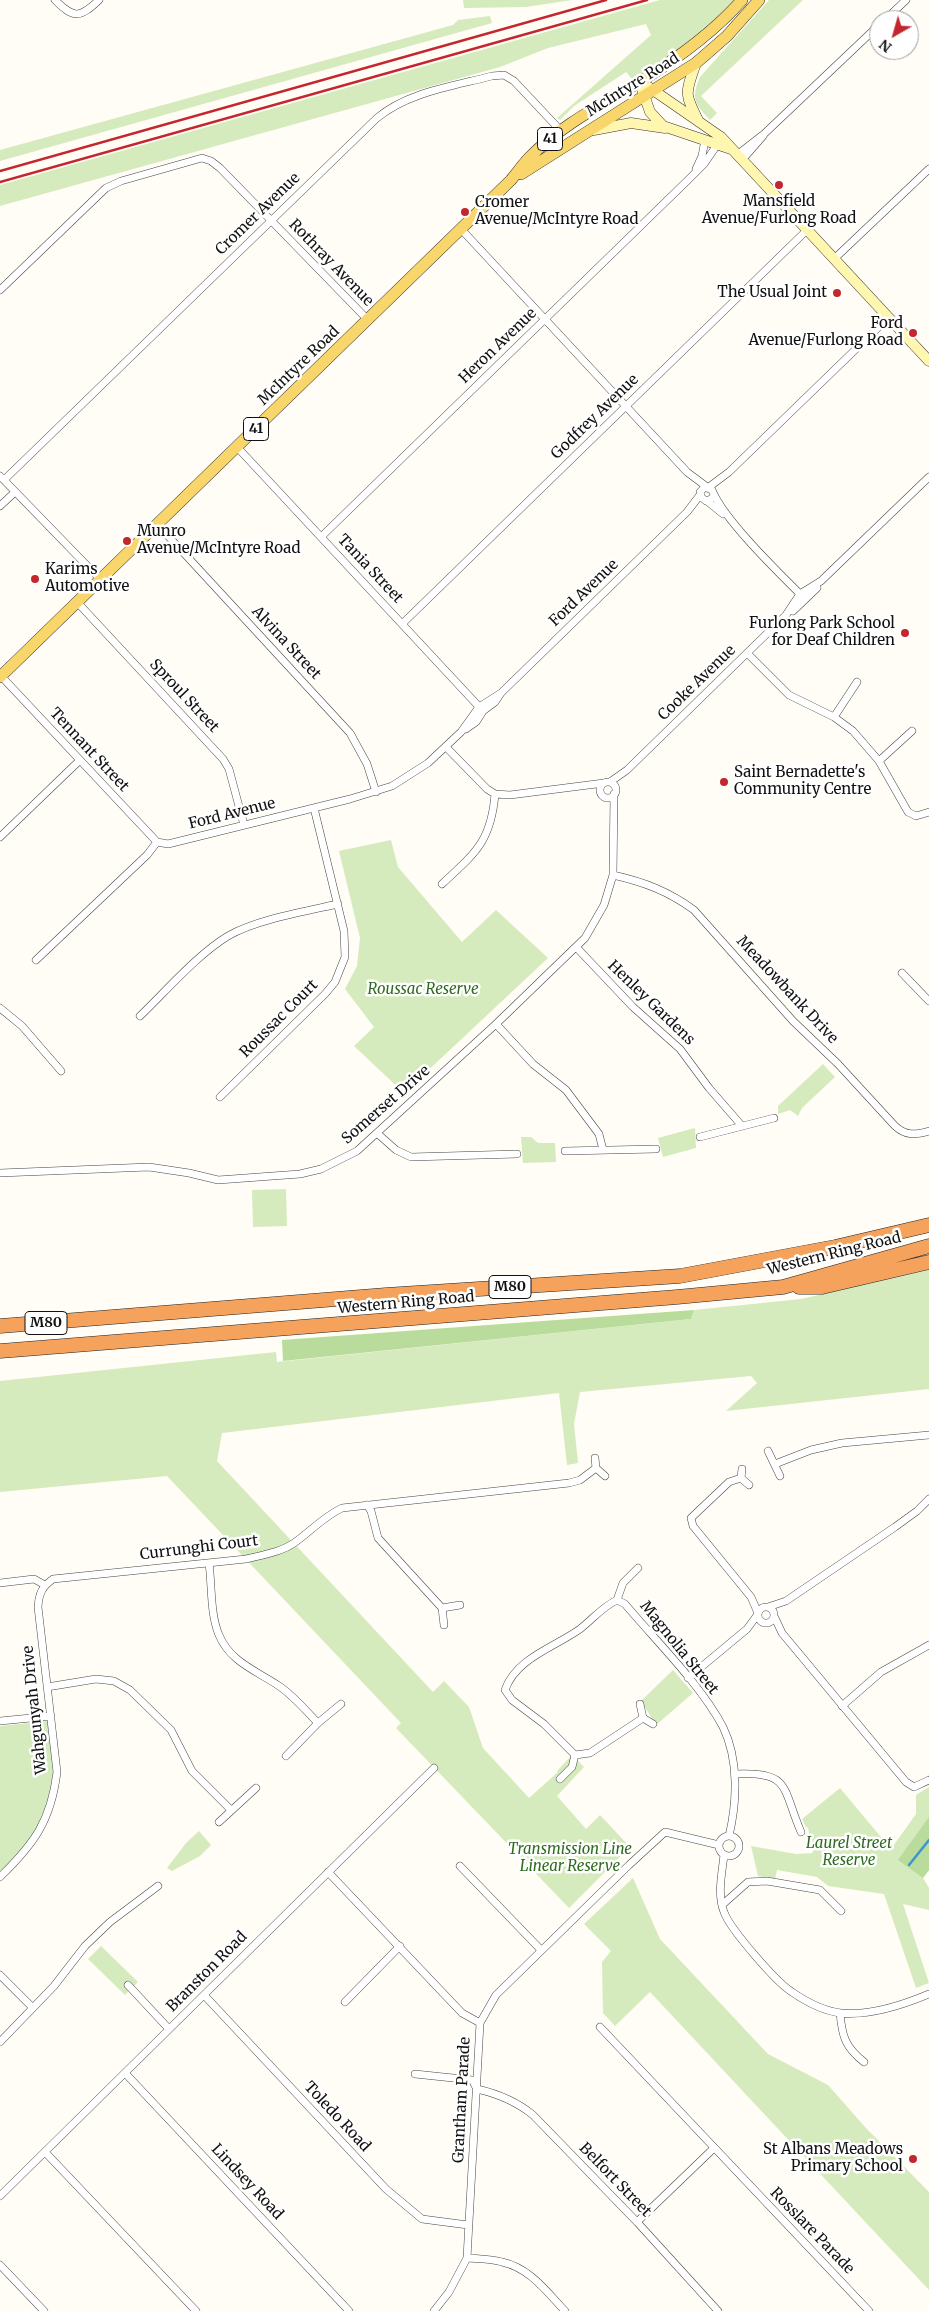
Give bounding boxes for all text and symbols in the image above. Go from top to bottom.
north arrow [869,10,919,60]
text: N [875,36,895,57]
street label: McIntyre Road [583,49,683,121]
road number: 41 [538,128,562,150]
street label: Cromer Avenue [212,169,304,259]
marker: Mansfield Avenue/Furlong Road [773,179,785,191]
place label: Mansfield Avenue/Furlong Road [702,193,856,228]
place label: Cromer Avenue/McIntyre Road [475,194,638,229]
marker: Cromer Avenue/McIntyre Road [459,206,471,218]
street label: Rothray Avenue [285,216,377,310]
place label: The Usual Joint [717,284,827,302]
marker: The Usual Joint [831,287,843,299]
street label: Heron Avenue [455,305,541,387]
place label: Ford Avenue/Furlong Road [748,315,903,350]
street label: McIntyre Road [255,323,343,409]
marker: Ford Avenue/Furlong Road [907,327,919,339]
street label: Godfrey Avenue [548,371,642,463]
road number: 41 [244,418,268,440]
place label: Munro Avenue/McIntyre Road [137,523,300,558]
street label: Tania Street [334,531,406,607]
marker: Munro Avenue/McIntyre Road [121,535,133,547]
street label: Ford Avenue [546,556,622,630]
place label: Karims Automotive [45,561,129,596]
marker: Karims Automotive [29,573,41,585]
street label: Alvina Street [248,603,324,683]
place label: Furlong Park School for Deaf Children [749,615,895,650]
marker: Furlong Park School for Deaf Children [899,627,911,639]
street label: Cooke Avenue [655,642,739,724]
street label: Sproul Street [146,656,222,736]
street label: Tennant Street [46,704,132,796]
place label: Saint Bernadette's Community Centre [734,764,871,799]
marker: Saint Bernadette's Community Centre [718,776,730,788]
street label: Ford Avenue [187,795,277,833]
street label: Meadowbank Drive [733,933,841,1047]
street label: Henley Gardens [604,957,698,1049]
street label: Roussac Court [236,976,322,1062]
park label: Roussac Reserve [367,981,479,999]
street label: Somerset Drive [338,1062,434,1148]
street label: Western Ring Road [765,1229,903,1279]
road number: M80 [489,1275,531,1298]
street label: Western Ring Road [337,1288,475,1318]
road number: M80 [25,1312,67,1335]
street label: Currunghi Court [139,1532,259,1564]
street label: Magnolia Street [636,1598,722,1698]
street label: Wahgunyah Drive [19,1645,51,1775]
park label: Laurel Street Reserve [806,1835,892,1870]
park label: Transmission Line Linear Reserve [508,1841,632,1876]
street label: Branston Road [163,1928,251,2016]
street label: Grantham Parade [450,2036,474,2164]
street label: Toledo Road [300,2078,374,2156]
street label: Belfort Street [575,2139,655,2221]
street label: Lindsey Road [207,2140,287,2224]
place label: St Albans Meadows Primary School [763,2141,903,2176]
marker: St Albans Meadows Primary School [907,2153,919,2165]
street label: Rosslare Parade [766,2184,858,2278]

